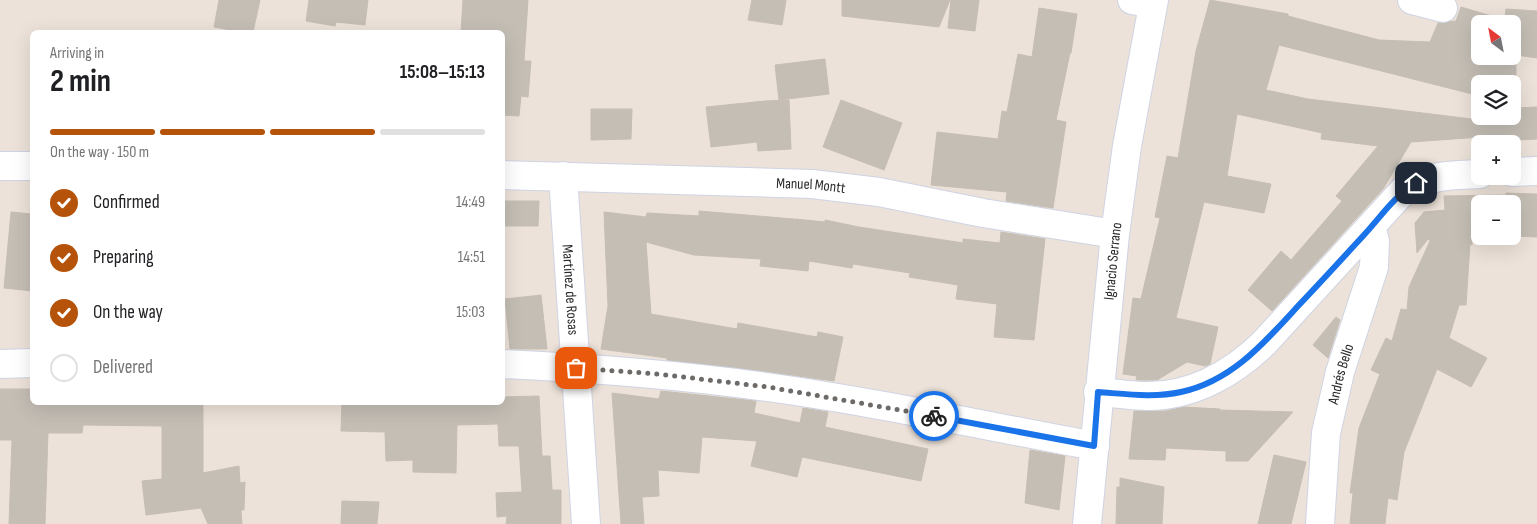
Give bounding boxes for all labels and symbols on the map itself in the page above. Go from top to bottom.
north arrow [1471,15,1521,65]
pin [1395,162,1437,204]
street label: Manuel Montt [776,173,847,197]
street label: Ignacio Serrano [1099,221,1126,301]
street label: Martínez de Rosas [558,244,583,336]
street label: Andrés Bello [1323,341,1358,407]
pin [555,347,597,389]
courier [909,391,959,441]

